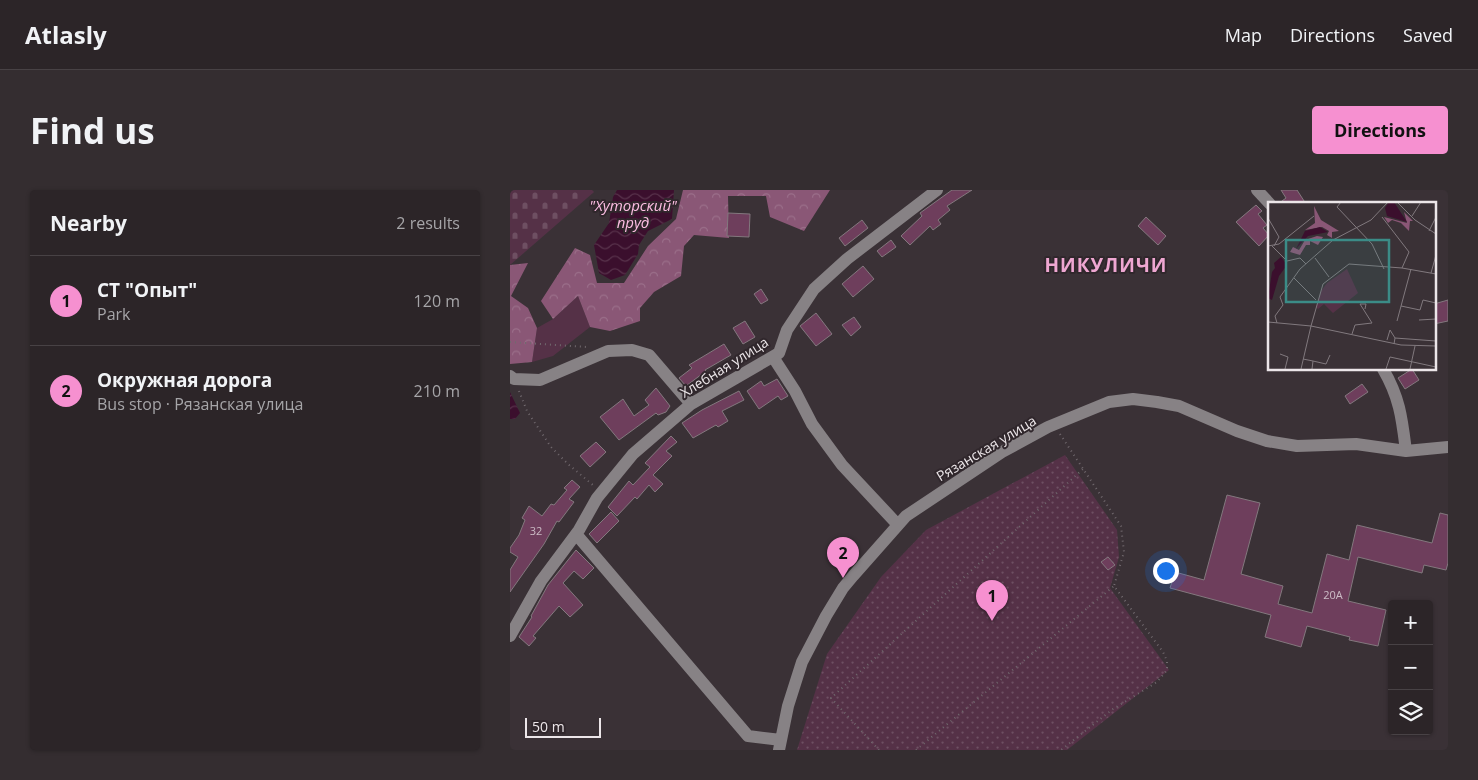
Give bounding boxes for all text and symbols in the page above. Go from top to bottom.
text: Atlasly [25,18,107,51]
text: Map [1225,23,1262,47]
text: Directions [1290,23,1375,47]
text: Saved [1403,23,1453,47]
button: Directions [1312,106,1448,154]
text: Find us [30,107,155,154]
water label: "Хуторский" пруд [589,195,678,232]
inset map [1268,202,1436,370]
text: Nearby [50,209,127,237]
text: 2 results [396,212,460,234]
district label: НИКУЛИЧИ [1045,252,1167,278]
text: СТ "Опыт" [97,277,197,303]
text: 1 [61,290,71,312]
text: 120 m [414,290,460,312]
text: Park [97,303,130,325]
street label: Хлебная улица [676,332,772,402]
text: Окружная дорога [97,367,272,393]
text: 2 [61,380,71,402]
text: 210 m [414,380,460,402]
text: Bus stop · Рязанская улица [97,393,304,415]
street label: Рязанская улица [933,411,1039,485]
house number: 32 [530,523,542,538]
pin: 2 [827,537,859,578]
your location [1153,558,1179,584]
pin: 1 [976,580,1008,621]
house number: 20А [1323,587,1343,602]
map controls [1388,600,1433,735]
button: + [1388,600,1433,645]
button: − [1388,645,1433,690]
button: layers [1388,690,1433,735]
scale bar [525,715,601,738]
text: 50 m [532,717,565,736]

